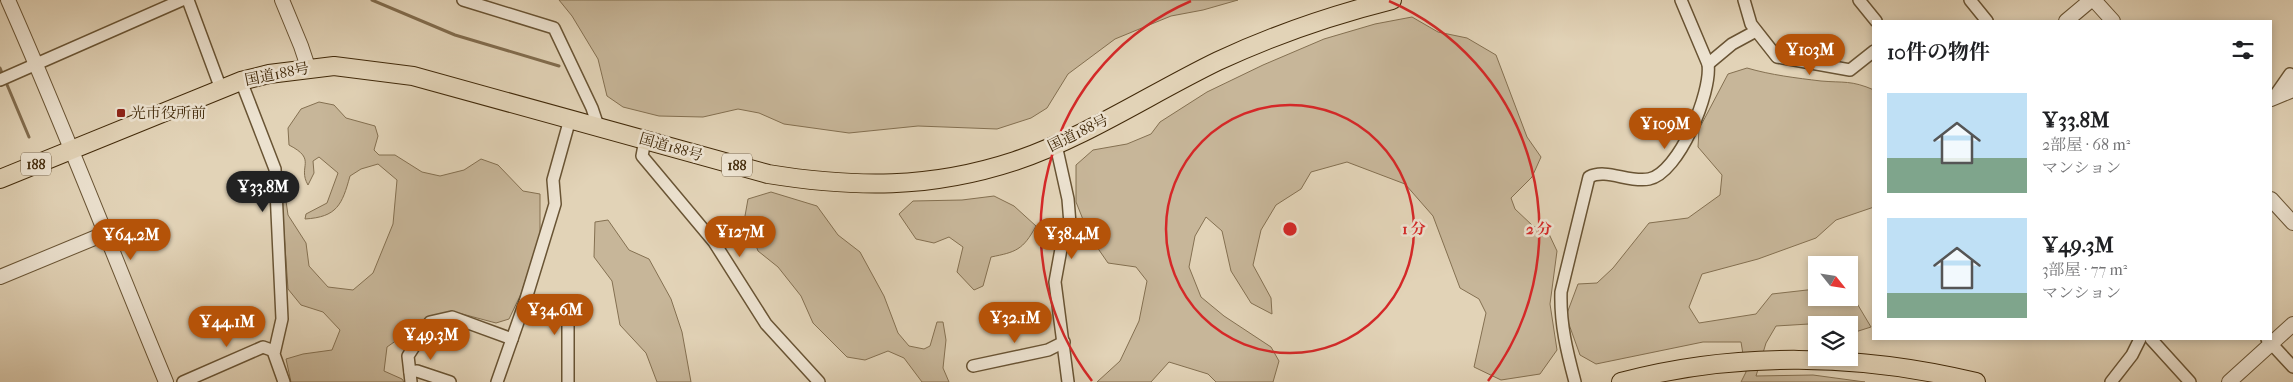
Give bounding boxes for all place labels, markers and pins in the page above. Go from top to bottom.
pin: ¥103M [1775,34,1845,76]
place label: 光市役所前 [131,104,206,122]
marker: 光市役所前 [115,107,127,119]
pin: ¥109M [1630,108,1700,150]
pin: ¥33.8M [222,170,304,213]
pin: ¥127M [705,216,775,258]
pin: ¥64.2M [90,218,172,261]
pin: ¥38.4M [1031,218,1113,260]
centre of rings [1281,220,1299,238]
pin: ¥34.6M [514,294,596,336]
pin: ¥32.1M [974,302,1056,344]
pin: ¥44.1M [186,306,268,348]
pin: ¥49.3M [390,318,472,361]

